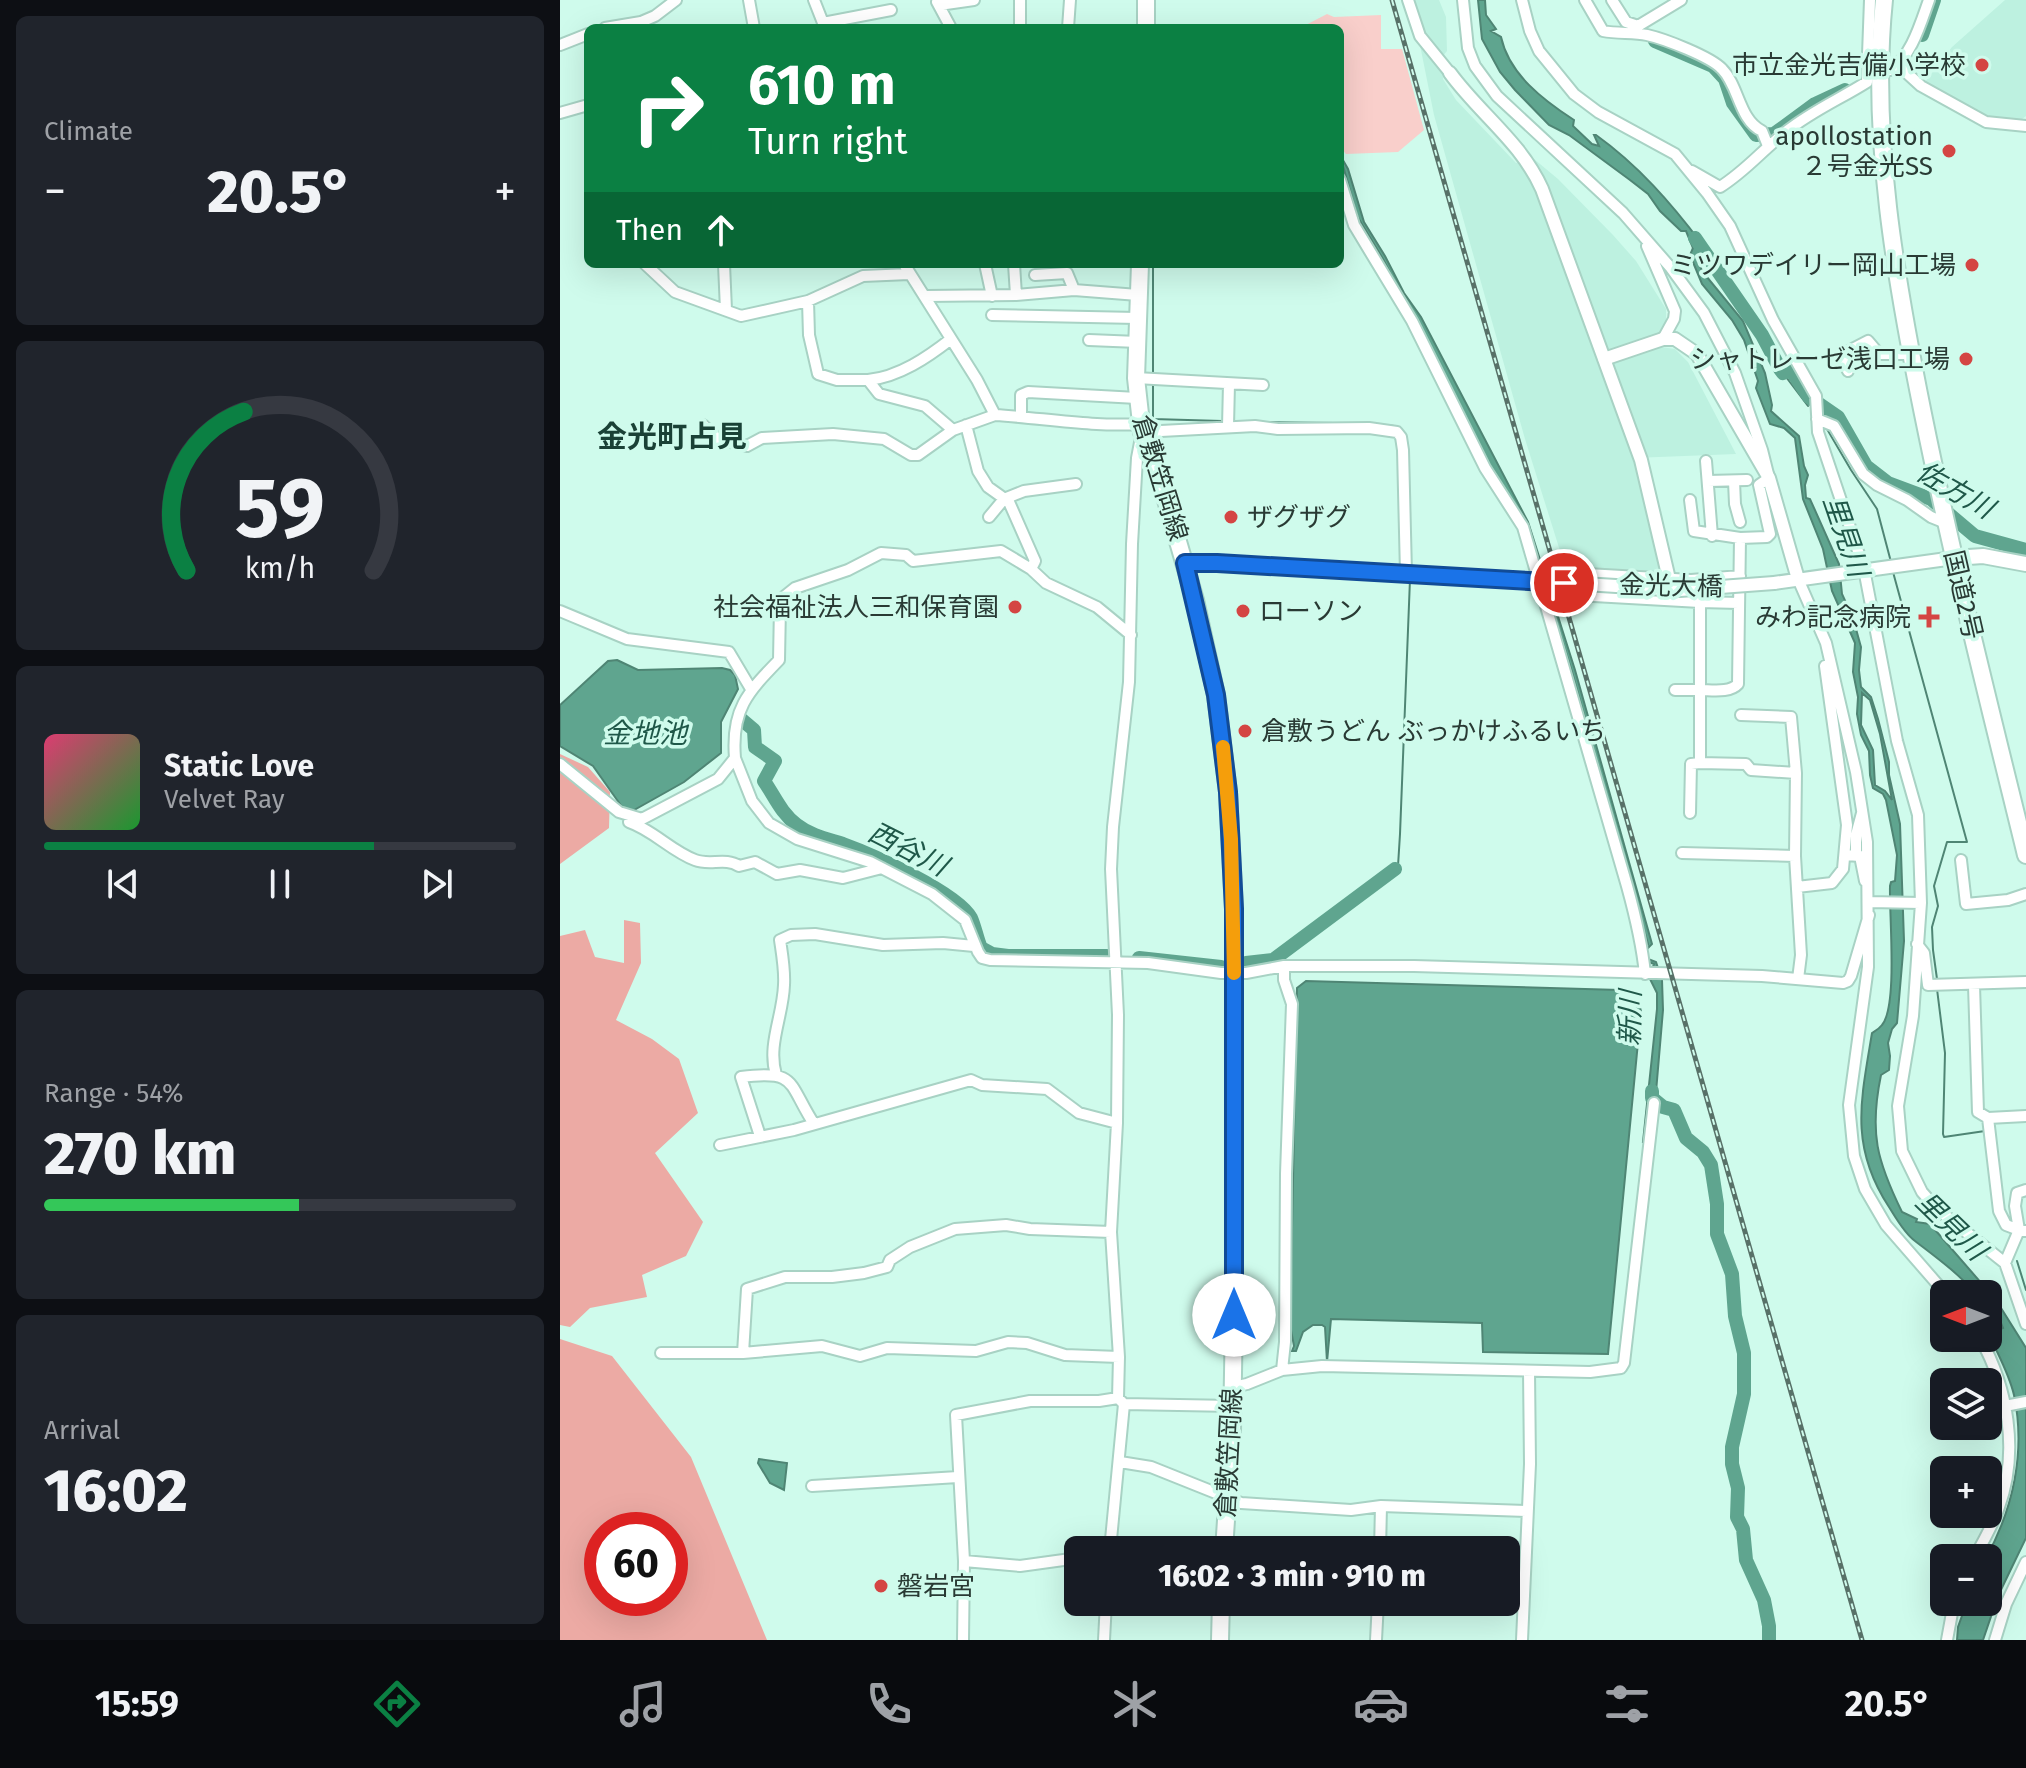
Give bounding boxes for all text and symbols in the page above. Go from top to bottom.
place label: 市立金光吉備小学校 [1732,50,1966,81]
text: 610 m [748,52,896,119]
icon: right [616,56,720,160]
marker: 市立金光吉備小学校 [1973,56,1991,74]
text: Climate [44,116,133,147]
text: Turn right [748,120,908,164]
place label: apollostation ２号金光SS [1775,121,1933,182]
marker: apollostation ２号金光SS [1940,142,1958,160]
text: 20.5° [207,156,353,228]
text: − [44,165,66,218]
text: + [494,165,516,218]
icon: ahead [699,208,743,252]
text: Then [616,212,683,248]
place label: ミツワデイリー岡山工場 [1670,250,1956,281]
marker: ミツワデイリー岡山工場 [1963,256,1981,274]
place label: シャトレーゼ浅口工場 [1690,344,1950,375]
marker: シャトレーゼ浅口工場 [1957,350,1975,368]
street label: 倉敷笠岡線 [1126,411,1194,545]
district label: 金光町占見 [597,419,747,455]
water label: 佐方川 [1910,455,2002,527]
text: 59 [235,459,325,559]
water label: 里見川 [1817,491,1876,584]
place label: ザグザグ [1247,502,1351,533]
marker: ザグザグ [1222,508,1240,526]
street label: 国道2号 [1938,547,1988,643]
pin [1530,549,1598,617]
text: km/h [245,551,315,586]
icon: arrive [1542,561,1586,605]
street label: 金光大橋 [1619,570,1723,602]
place label: 社会福祉法人三和保育園 [713,592,999,623]
place label: ローソン [1259,596,1363,627]
marker: 社会福祉法人三和保育園 [1006,598,1024,616]
marker: ローソン [1234,602,1252,620]
place label: みわ記念病院 [1755,602,1911,633]
marker: みわ記念病院 [1918,606,1940,628]
place label: 倉敷うどん ぶっかけふるいち [1261,716,1606,747]
water label: 金地池 [603,717,690,750]
marker: 倉敷うどん ぶっかけふるいち [1236,722,1254,740]
text: Static Love [164,748,314,784]
text: Velvet Ray [164,784,284,815]
water label: 西谷川 [863,815,956,884]
icon: previous [101,862,145,906]
icon: pause [258,862,302,906]
icon: next [415,862,459,906]
water label: 新川 [1613,987,1647,1046]
text: Range · 54% [44,1078,183,1109]
text: 270 km [44,1118,236,1190]
water label: 里見川 [1909,1185,1995,1269]
position arrow [1192,1273,1276,1357]
north arrow [1930,1280,2002,1352]
map controls [1930,1280,2002,1616]
button: layers [1930,1368,2002,1440]
street label: 倉敷笠岡線 [1210,1387,1248,1519]
text: Arrival [44,1415,120,1446]
text: 16:02 [44,1455,188,1527]
button: + [1930,1456,2002,1528]
speed limit sign: 60 [584,1512,688,1616]
button: − [1930,1544,2002,1616]
text: 16:02 · 3 min · 910 m [1158,1558,1426,1594]
place label: 磐岩宮 [897,1571,975,1602]
marker: 磐岩宮 [872,1577,890,1595]
icon: directions [369,1676,425,1732]
icon: music [615,1676,671,1732]
icon: phone [861,1676,917,1732]
icon: climate [1107,1676,1163,1732]
icon: car [1353,1676,1409,1732]
icon: filters [1599,1676,1655,1732]
text: 15:59 [95,1682,179,1726]
text: 20.5° [1845,1682,1931,1726]

